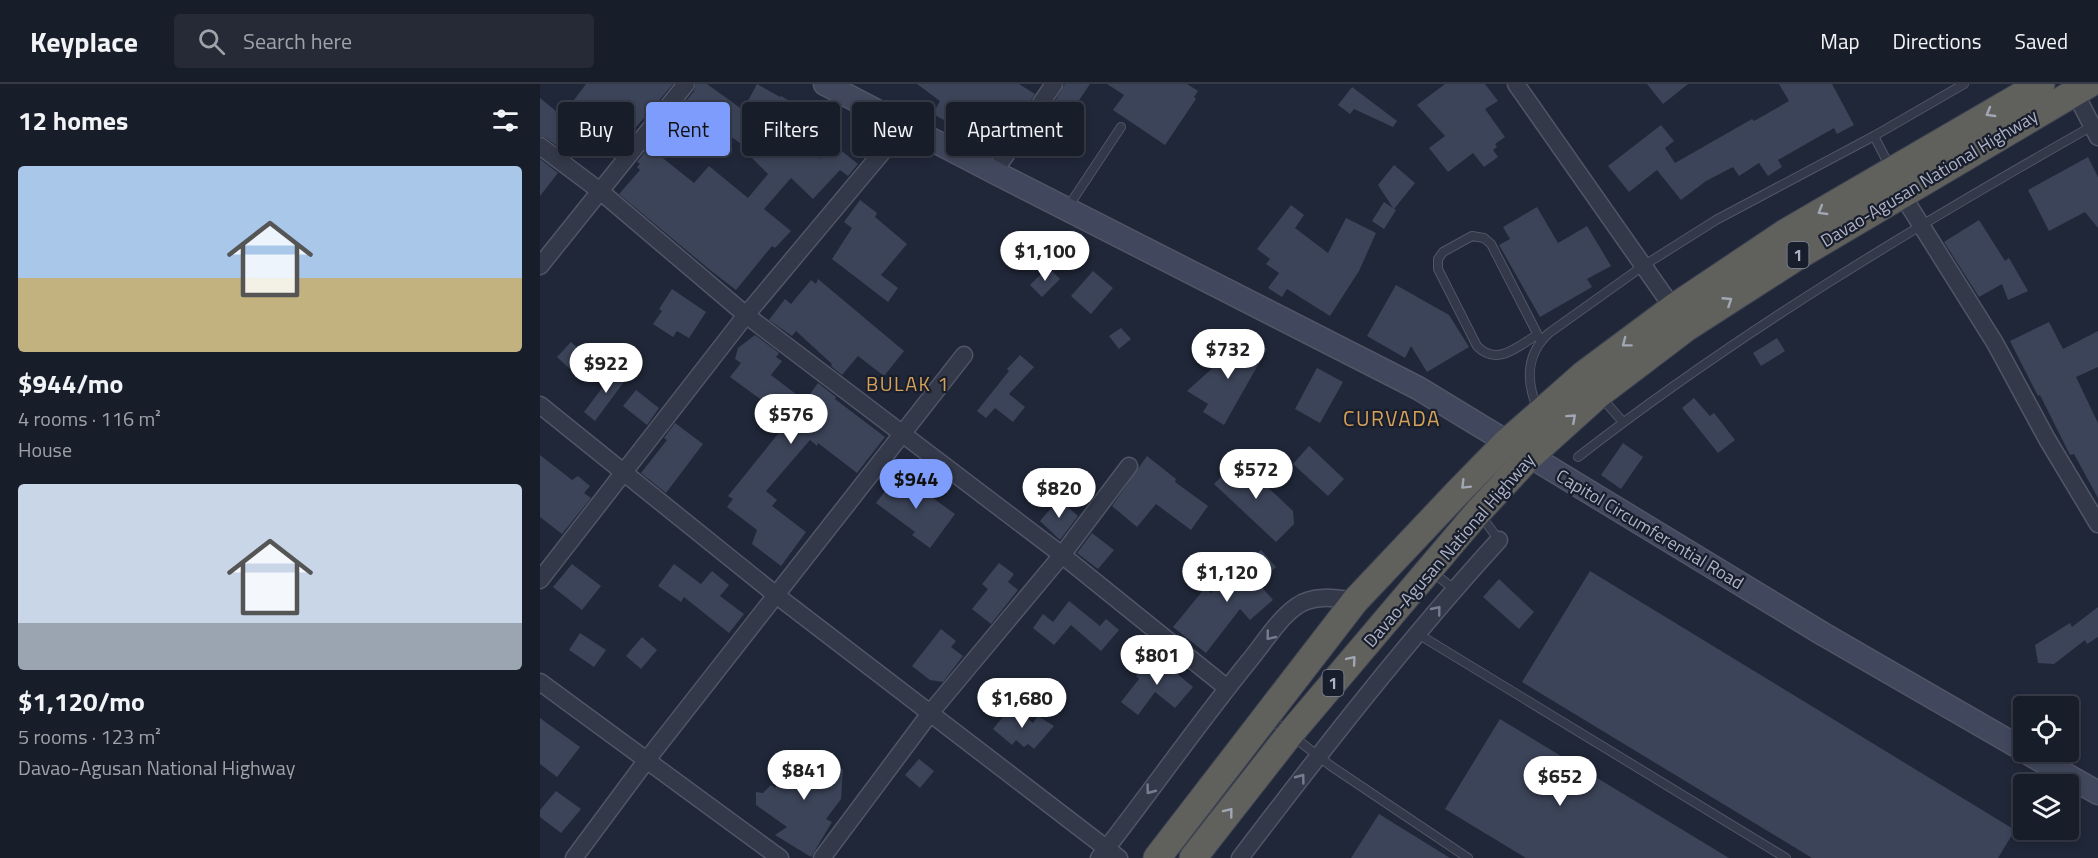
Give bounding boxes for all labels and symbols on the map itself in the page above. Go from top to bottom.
street label: Davao-Agusan National Highway [1815,102,2043,254]
one-way arrow [1986,106,1996,117]
one-way arrow [1818,204,1828,216]
pin: $1,100 [996,231,1094,282]
road number: 1 [1788,242,1808,268]
one-way arrow [1722,296,1732,308]
pin: $732 [1192,329,1264,380]
one-way arrow [1622,336,1633,347]
pin: $922 [570,343,642,394]
district label: BULAK 1 [866,368,950,399]
pin: $576 [755,394,827,445]
district label: CURVADA [1343,402,1441,434]
one-way arrow [1566,414,1576,425]
street label: Davao-Agusan National Highway [1357,447,1541,653]
pin: $572 [1220,449,1292,500]
pin: $944 [880,459,952,510]
street label: Capitol Circumferential Road [1551,462,1749,596]
pin: $820 [1023,468,1095,519]
one-way arrow [1461,477,1472,488]
pin: $1,120 [1178,552,1276,603]
one-way arrow [1430,606,1441,617]
one-way arrow [1266,629,1277,640]
pin: $801 [1121,635,1193,686]
one-way arrow [1345,656,1356,667]
road number: 1 [1322,670,1344,696]
pin: $1,680 [973,678,1071,729]
pin: $841 [768,750,840,801]
pin: $652 [1524,756,1596,807]
one-way arrow [1294,773,1305,784]
one-way arrow [1147,784,1158,795]
one-way arrow [1222,808,1233,819]

